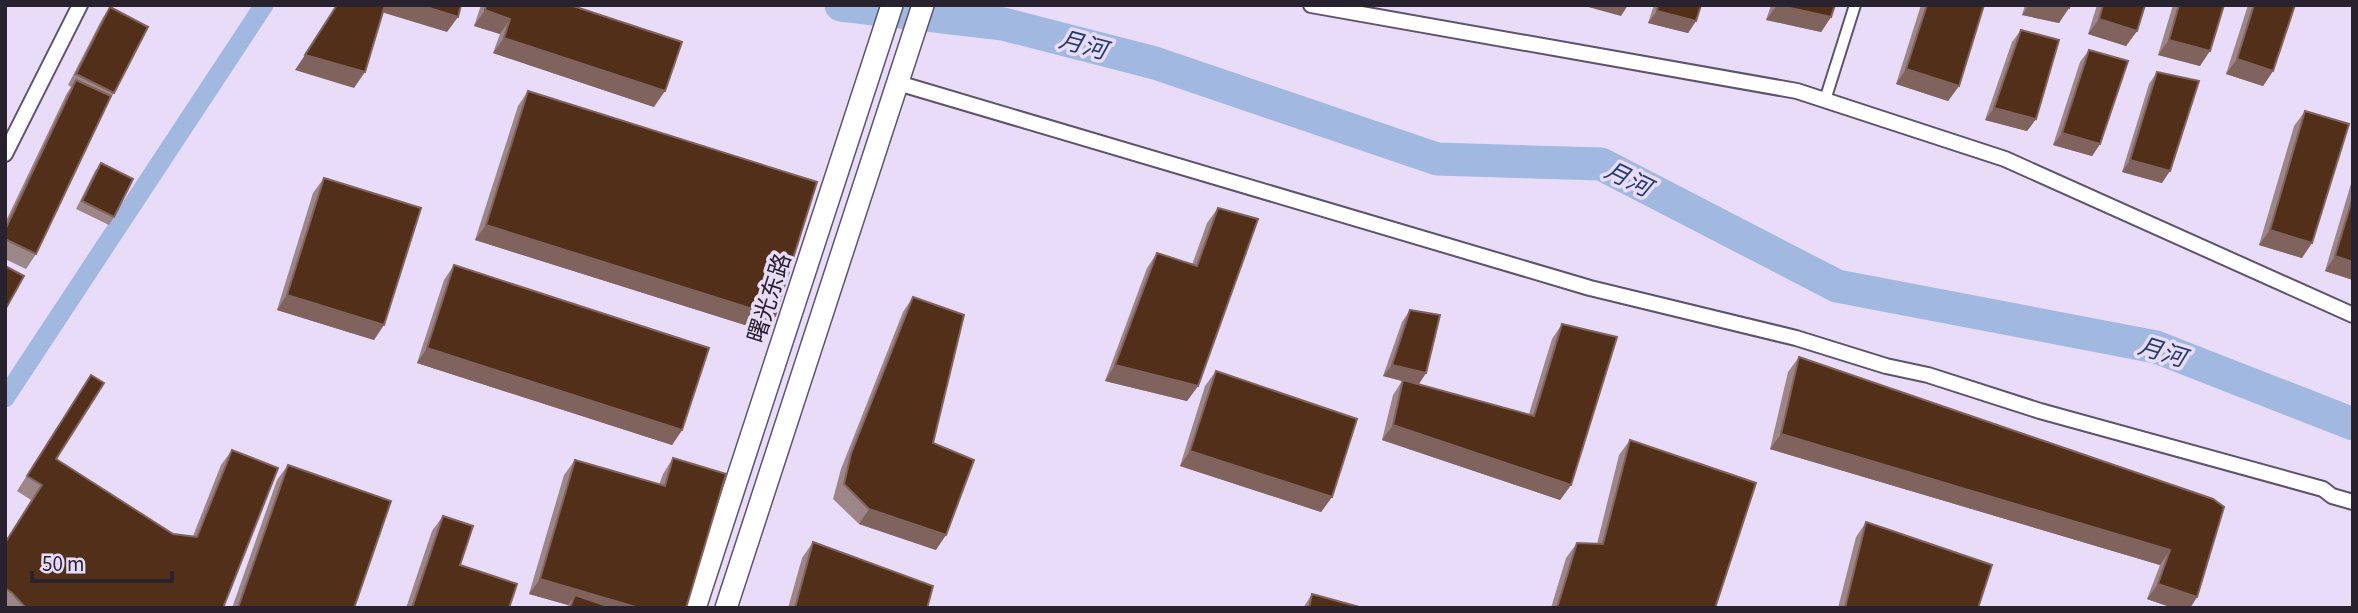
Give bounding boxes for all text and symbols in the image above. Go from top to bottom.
water label: 月河 [1055,22,1114,70]
water label: 月河 [1599,153,1661,207]
street label: 曙光东路 [740,249,799,347]
water label: 月河 [2134,329,2194,377]
scale bar [32,540,172,584]
text: 50 m [42,549,84,579]

